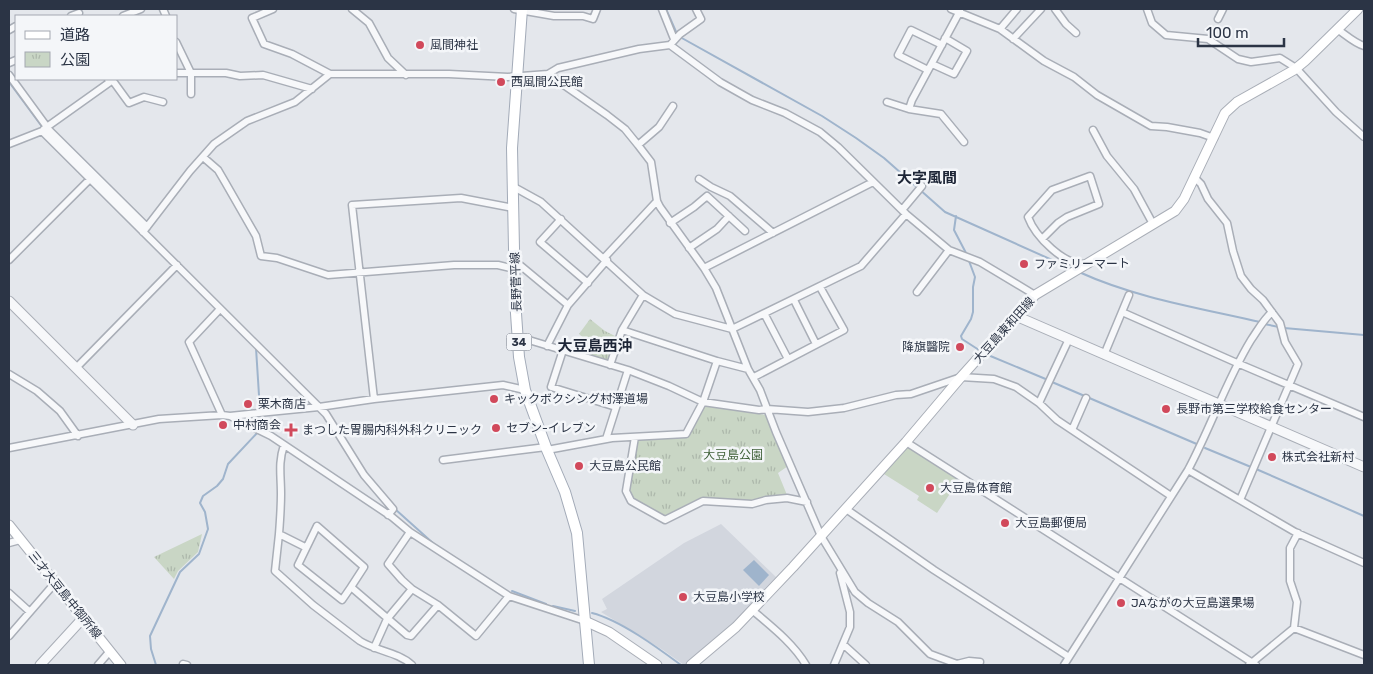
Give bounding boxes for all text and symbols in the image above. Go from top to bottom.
legend [15,15,178,80]
scale bar [1198,15,1284,47]
text: 100 m [1206,24,1248,42]
text: 道路 [60,26,90,44]
place label: 風間神社 [430,38,478,52]
marker: 風間神社 [414,39,426,51]
text: 公園 [60,51,90,69]
place label: 西風間公民館 [511,75,583,89]
marker: 西風間公民館 [495,76,507,88]
district label: 大字風間 [897,169,957,187]
street label: 長野菅平線 [508,252,524,312]
place label: ファミリーマート [1034,257,1130,271]
marker: ファミリーマート [1018,258,1030,270]
street label: 大豆島東和田線 [971,294,1037,366]
road number: 34 [506,334,532,351]
district label: 大豆島西沖 [557,337,633,355]
place label: 降旗醫院 [902,340,950,354]
marker: 降旗醫院 [954,341,966,353]
place label: キックボクシング村澤道場 [504,392,648,406]
marker: キックボクシング村澤道場 [488,393,500,405]
place label: 栗木商店 [258,397,306,411]
marker: 栗木商店 [242,398,254,410]
place label: 長野市第三学校給食センター [1176,402,1332,416]
marker: 長野市第三学校給食センター [1160,403,1172,415]
place label: 中村商会 [233,418,281,432]
marker: 中村商会 [217,419,229,431]
place label: セブン-イレブン [506,421,596,435]
marker: セブン-イレブン [490,422,502,434]
marker: まつした胃腸内科外科クリニック [284,423,298,437]
place label: まつした胃腸内科外科クリニック [302,423,482,437]
park label: 大豆島公園 [703,448,763,462]
place label: 株式会社新村 [1282,450,1355,464]
marker: 株式会社新村 [1266,451,1278,463]
place label: 大豆島公民館 [589,459,661,473]
marker: 大豆島公民館 [573,460,585,472]
place label: 大豆島体育館 [940,481,1012,495]
marker: 大豆島体育館 [924,482,936,494]
place label: 大豆島郵便局 [1015,516,1087,530]
marker: 大豆島郵便局 [999,517,1011,529]
street label: 三才大豆島中御所線 [26,549,104,641]
place label: 大豆島小学校 [693,590,765,604]
marker: 大豆島小学校 [677,591,689,603]
place label: JAながの大豆島選果場 [1131,596,1255,610]
marker: JAながの大豆島選果場 [1115,597,1127,609]

